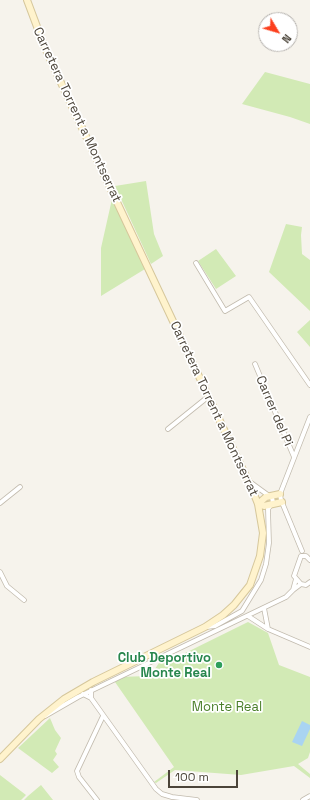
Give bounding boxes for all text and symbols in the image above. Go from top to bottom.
north arrow [258,12,298,52]
street label: Carretera Torrent a Montserrat [29,25,125,205]
text: N [279,32,294,46]
street label: Carretera Torrent a Montserrat [166,319,262,499]
street label: Carrer del Pi [252,373,296,449]
place label: Club Deportivo Monte Real [118,650,211,681]
marker: Club Deportivo Monte Real [214,660,224,670]
park label: Monte Real [192,699,262,715]
scale bar [170,762,240,788]
text: 100 m [175,769,209,785]

